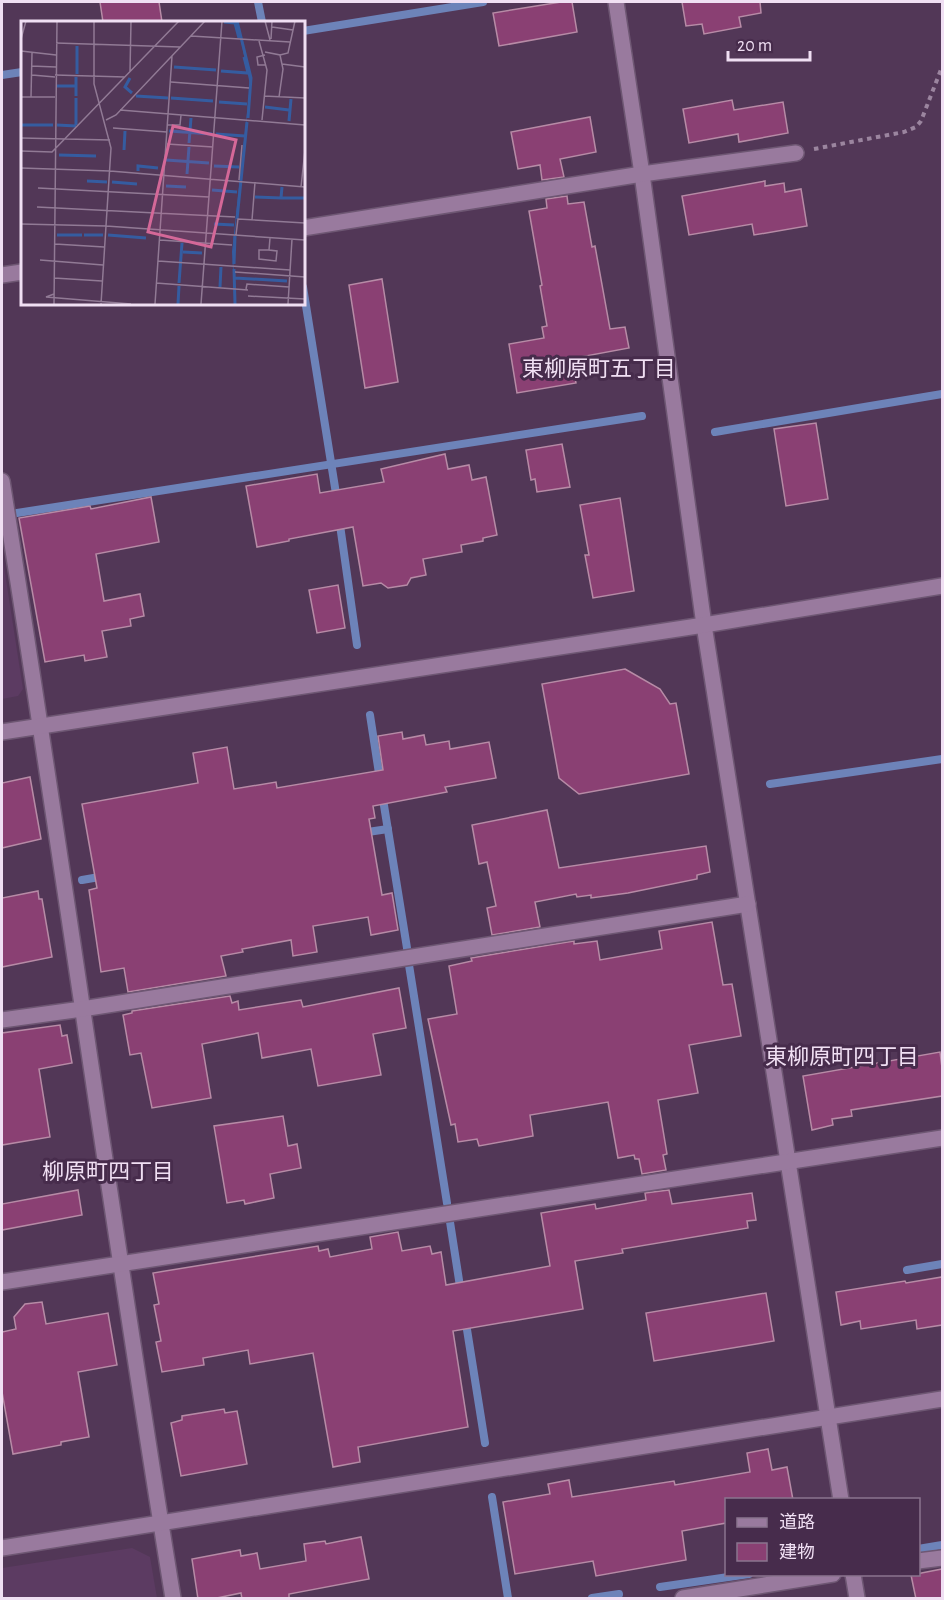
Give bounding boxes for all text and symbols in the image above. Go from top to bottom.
inset map [21,21,304,304]
scale bar [728,24,810,62]
text: 20 m [737,37,772,55]
district label: 東柳原町五丁目 [522,357,676,380]
district label: 東柳原町四丁目 [765,1045,919,1068]
district label: 柳原町四丁目 [42,1160,174,1183]
legend [725,1498,920,1576]
text: 道路 [779,1512,815,1532]
text: 建物 [779,1542,815,1562]

